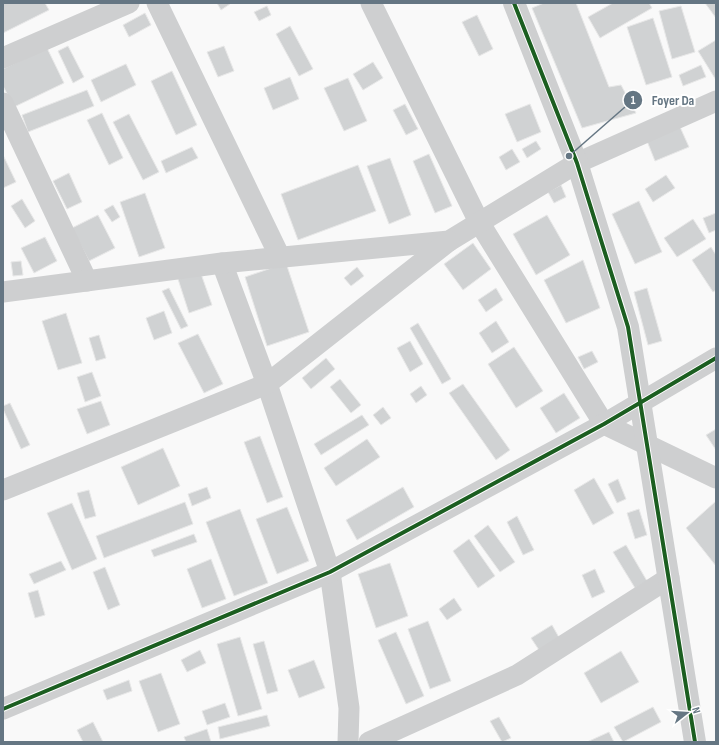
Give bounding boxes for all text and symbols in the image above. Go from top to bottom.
callout: Foyer Da [623,87,702,113]
text: Foyer Da [652,92,695,109]
text: 1 [631,93,636,108]
north arrow [667,693,707,733]
text: N [689,706,703,715]

